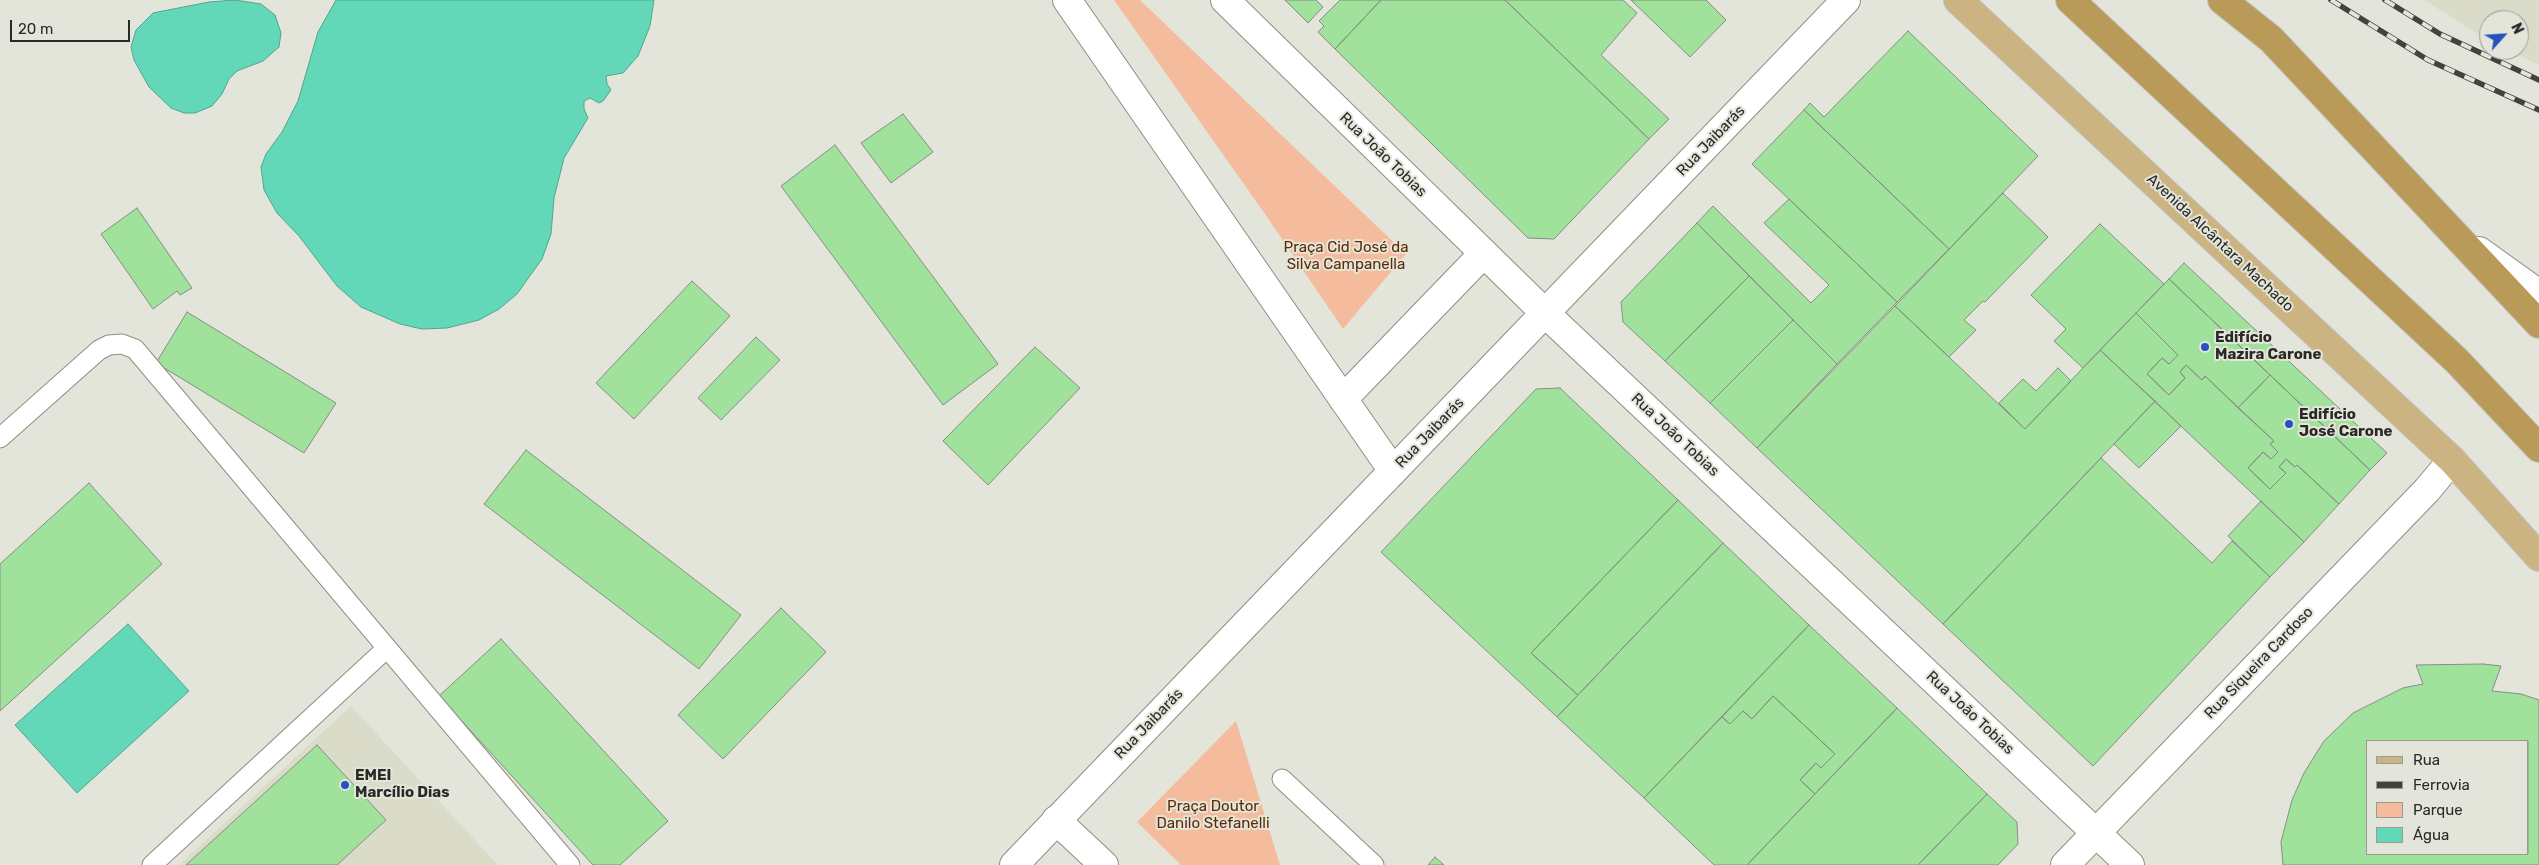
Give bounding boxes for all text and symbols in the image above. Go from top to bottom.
scale bar [12,10,132,42]
north arrow [2479,10,2529,60]
text: 20 m [18,20,53,38]
text: N [2507,20,2527,37]
street label: Rua Jaibarás [1673,102,1749,180]
street label: Rua João Tobias [1336,109,1430,201]
street label: Avenida Alcântara Machado [2143,170,2297,316]
park label: Praça Cid José da Silva Campanella [1284,239,1408,274]
place label: Edifício Mazira Carone [2215,329,2321,364]
marker: Edifício Mazira Carone [2199,341,2211,353]
street label: Rua João Tobias [1627,390,1723,480]
street label: Rua Jaibarás [1392,394,1468,472]
place label: Edifício José Carone [2299,406,2392,441]
marker: Edifício José Carone [2283,418,2295,430]
street label: Rua Siqueira Cardoso [2201,603,2317,723]
street label: Rua João Tobias [1922,668,2018,758]
street label: Rua Jaibarás [1111,685,1187,763]
legend [2366,740,2529,855]
text: Rua [2413,751,2440,769]
place label: EMEI Marcílio Dias [355,767,449,802]
text: Ferrovia [2413,776,2470,794]
marker: EMEI Marcílio Dias [339,779,351,791]
park label: Praça Doutor Danilo Stefanelli [1156,798,1270,833]
text: Parque [2413,801,2463,819]
text: Água [2413,826,2449,844]

